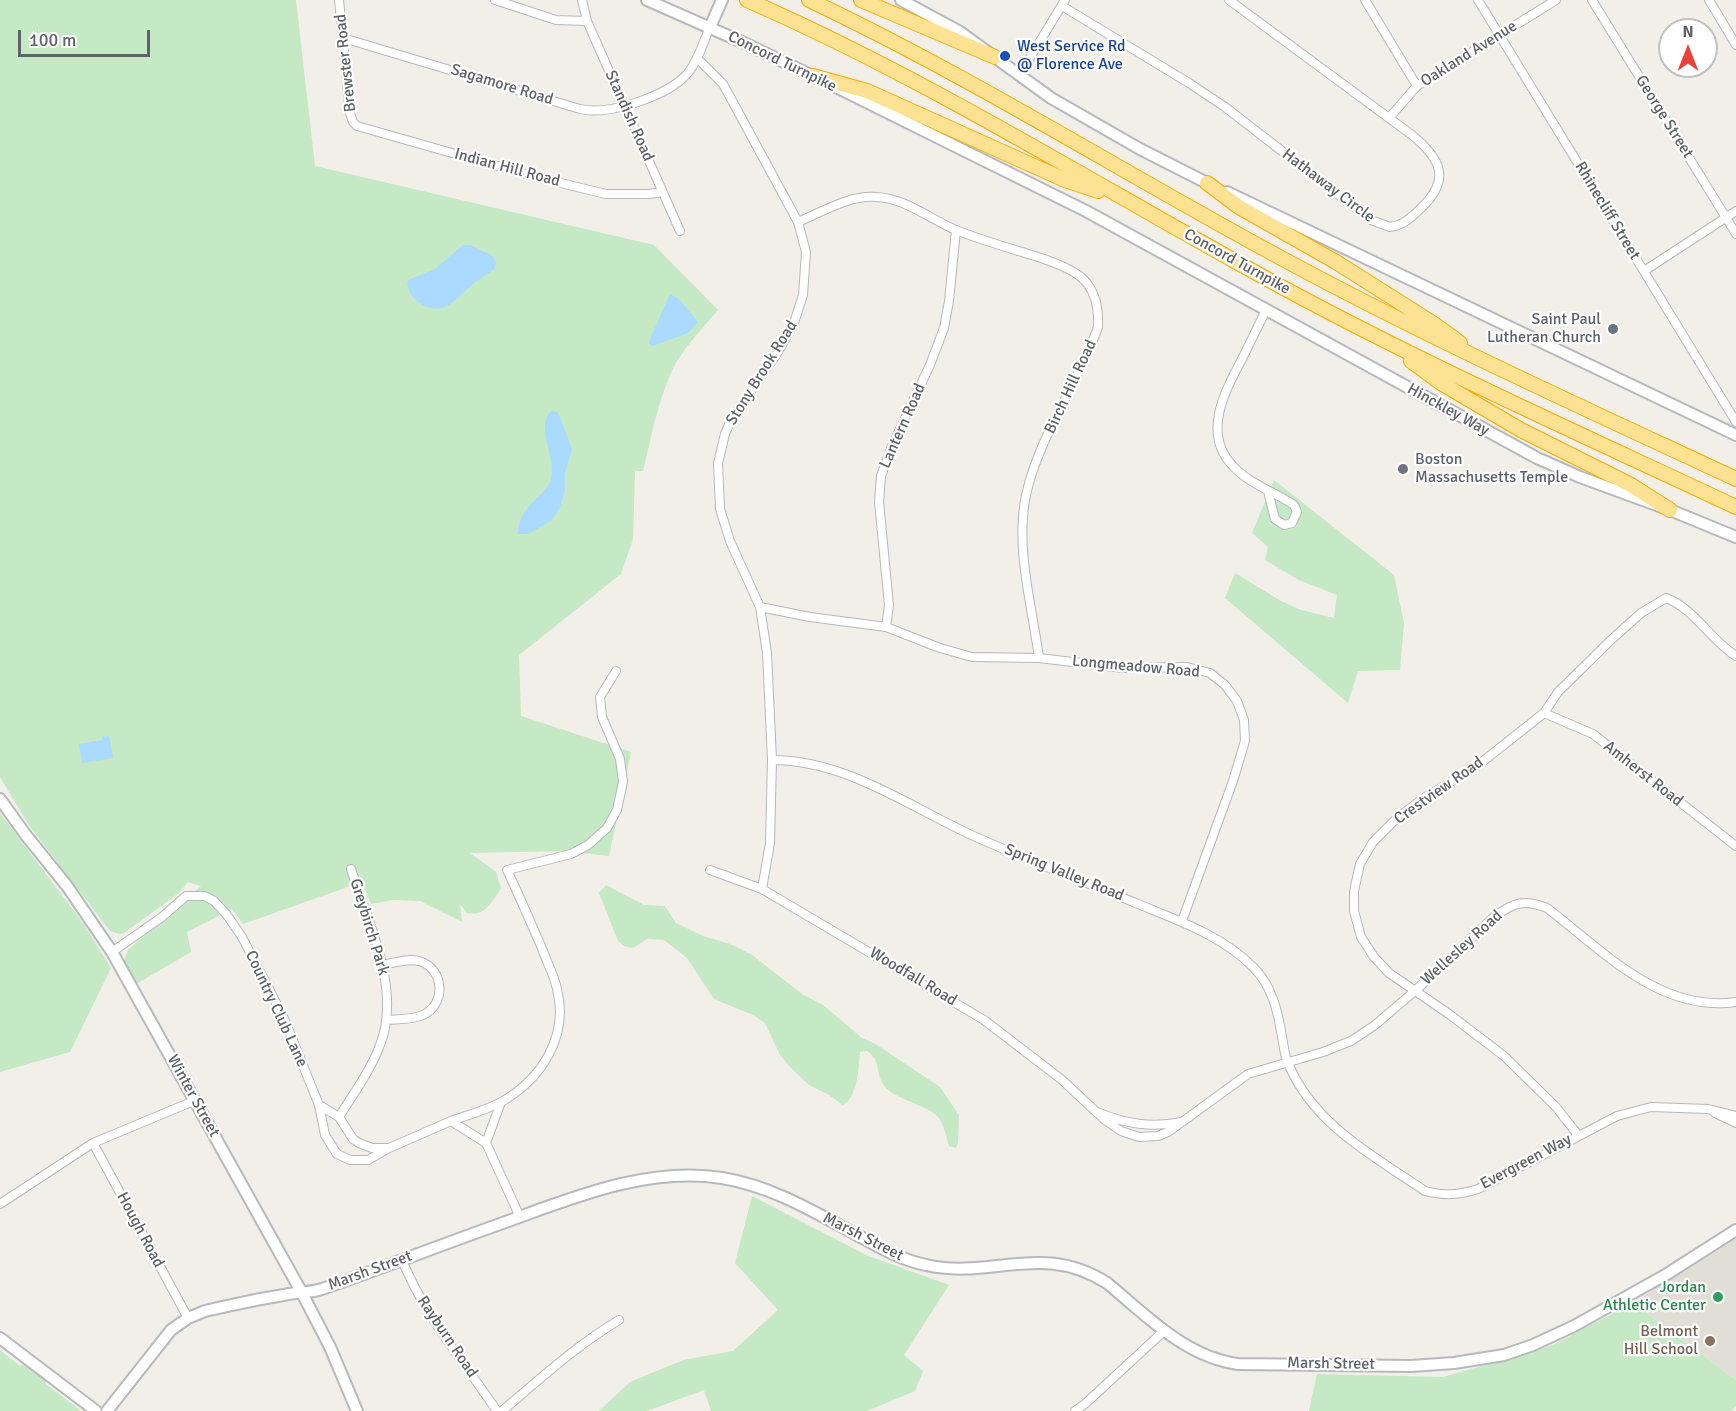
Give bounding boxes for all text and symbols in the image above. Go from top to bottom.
street label: Brewster Road [331,13,361,113]
street label: Oakland Avenue [1417,17,1521,91]
scale bar [21,18,153,56]
north arrow [1658,18,1718,78]
text: N [1682,22,1694,42]
street label: Concord Turnpike [725,27,839,97]
text: 100 m [29,29,76,51]
place label: West Service Rd @ Florence Ave [1017,37,1126,75]
marker: West Service Rd @ Florence Ave [998,49,1012,63]
street label: Sagamore Road [449,60,555,110]
street label: Standish Road [600,68,658,164]
street label: George Street [1631,72,1697,162]
street label: Indian Hill Road [452,145,562,191]
street label: Hathaway Circle [1278,145,1378,227]
street label: Rhinecliff Street [1570,158,1644,264]
street label: Concord Turnpike [1181,225,1293,299]
place label: Saint Paul Lutheran Church [1487,310,1601,348]
street label: Stony Brook Road [722,317,802,429]
marker: Saint Paul Lutheran Church [1606,322,1620,336]
street label: Birch Hill Road [1041,337,1101,437]
street label: Hinckley Way [1404,380,1492,440]
street label: Lantern Road [876,381,930,471]
place label: Boston Massachusetts Temple [1415,450,1568,488]
marker: Boston Massachusetts Temple [1396,462,1410,476]
street label: Longmeadow Road [1071,652,1201,682]
street label: Amherst Road [1599,737,1687,811]
street label: Crestview Road [1391,753,1487,829]
street label: Spring Valley Road [1001,840,1127,906]
street label: Greybirch Park [345,876,393,978]
street label: Wellesley Road [1417,907,1507,989]
street label: Woodfall Road [866,943,960,1011]
street label: Country Club Lane [241,948,311,1070]
street label: Winter Street [162,1051,224,1141]
street label: Evergreen Way [1477,1130,1575,1194]
street label: Hough Road [112,1189,168,1271]
street label: Marsh Street [820,1209,906,1265]
street label: Marsh Street [325,1247,415,1295]
place label: Jordan Athletic Center [1603,1278,1706,1316]
marker: Jordan Athletic Center [1711,1290,1725,1304]
street label: Rayburn Road [413,1292,481,1382]
place label: Belmont Hill School [1624,1322,1698,1360]
marker: Belmont Hill School [1703,1334,1717,1348]
street label: Marsh Street [1287,1354,1375,1374]

